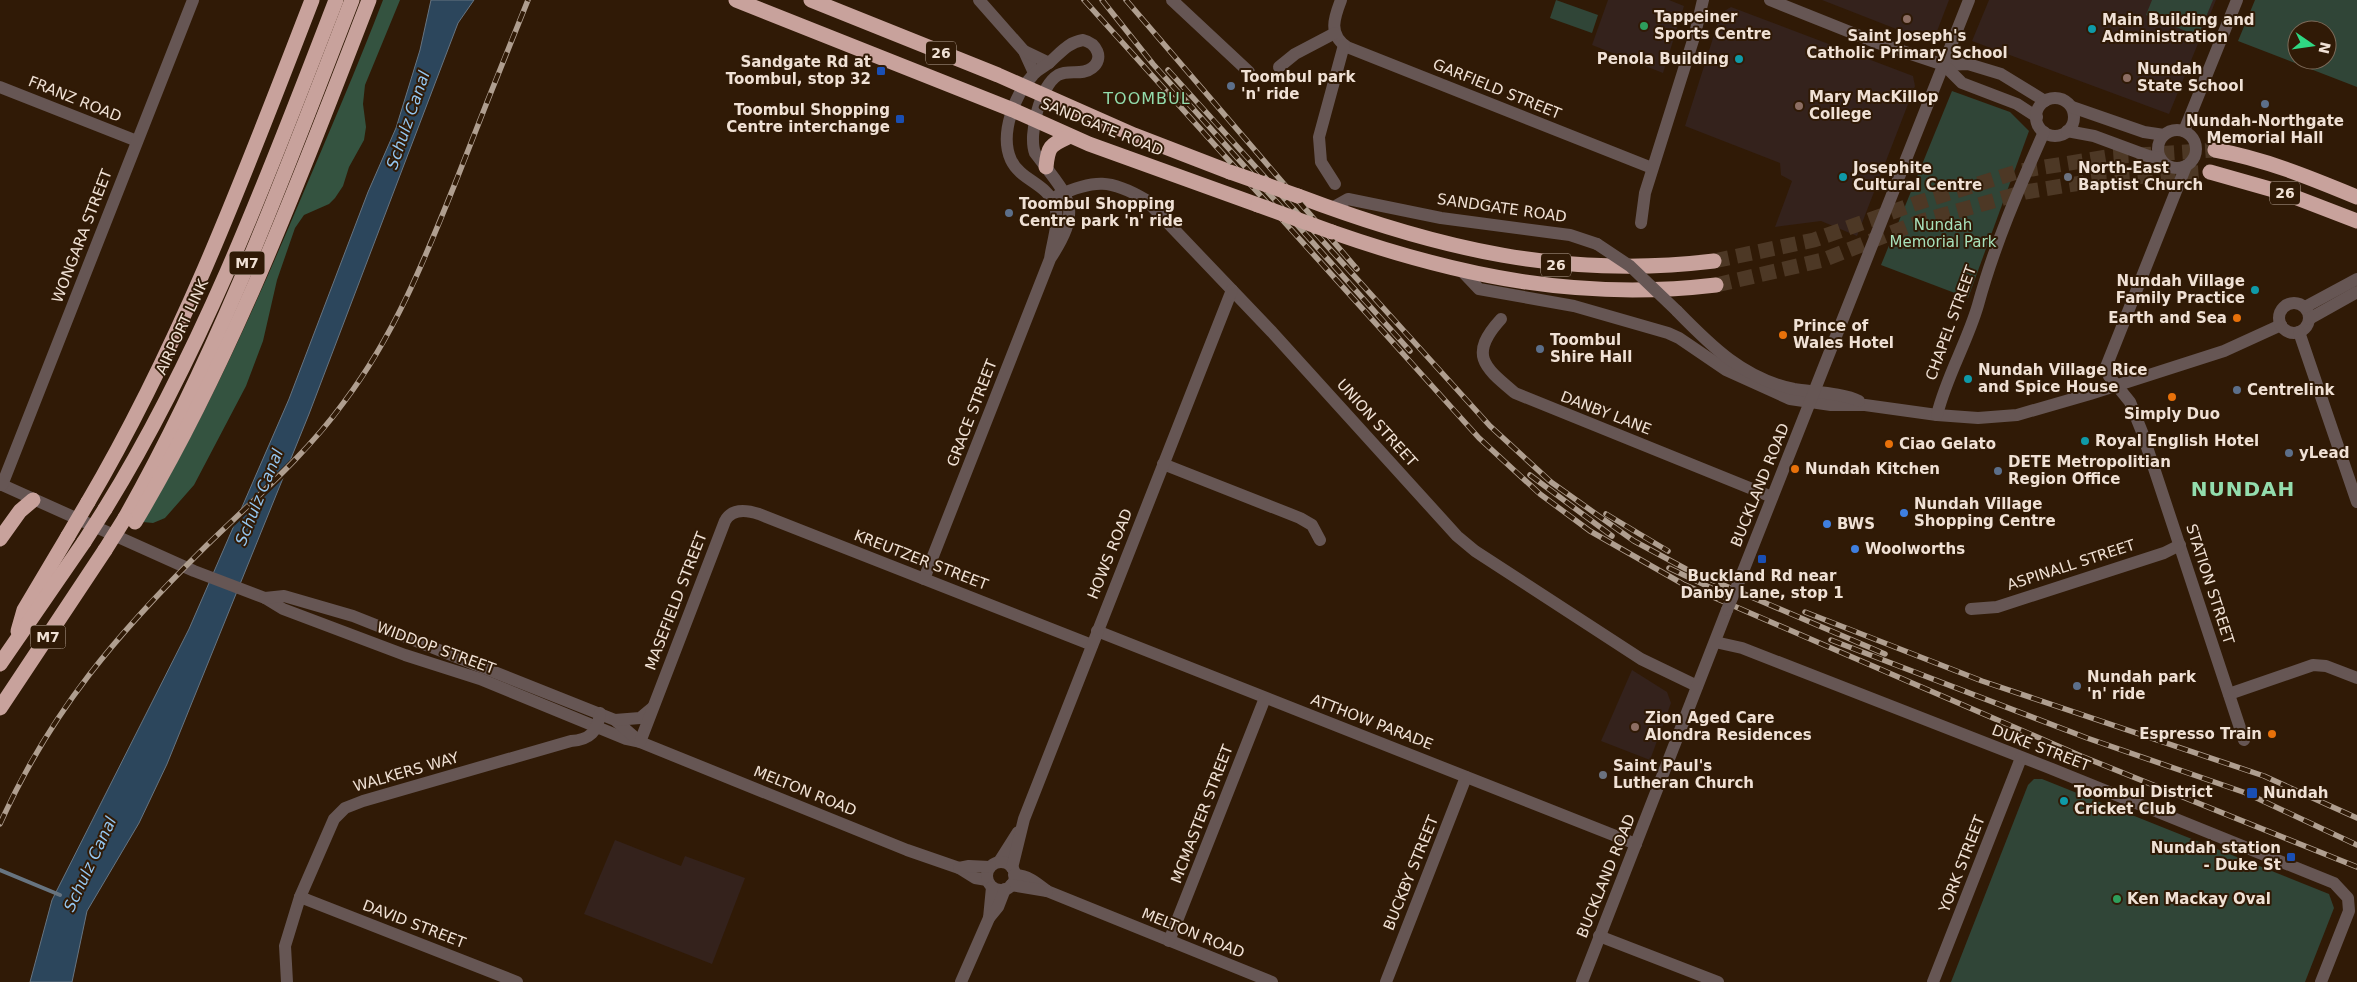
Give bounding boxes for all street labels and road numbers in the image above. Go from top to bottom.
road number: 26 [926,42,956,64]
street label: GARFIELD STREET [1430,55,1565,123]
street label: FRANZ ROAD [26,72,124,126]
street label: SANDGATE ROAD [1038,94,1166,160]
street label: WONGARA STREET [48,166,116,305]
road number: 26 [2270,182,2300,204]
street label: SANDGATE ROAD [1436,190,1568,226]
road number: M7 [230,252,264,274]
road number: 26 [1541,254,1571,276]
street label: CHAPEL STREET [1922,262,1980,383]
street label: AIRPORT LINK [152,275,212,378]
street label: GRACE STREET [943,356,1001,469]
street label: UNION STREET [1333,375,1422,471]
street label: DANBY LANE [1558,387,1654,439]
street label: BUCKLAND ROAD [1727,420,1793,550]
street label: HOWS ROAD [1084,506,1136,602]
street label: STATION STREET [2182,522,2238,647]
street label: KREUTZER STREET [851,526,991,594]
street label: MASEFIELD STREET [641,529,711,673]
street label: ASPINALL STREET [2005,536,2138,594]
street label: WIDDOP STREET [374,618,499,678]
road number: M7 [30,626,66,649]
street label: ATTHOW PARADE [1308,690,1436,754]
street label: DUKE STREET [1989,721,2093,775]
street label: MCMASTER STREET [1167,741,1237,886]
street label: WALKERS WAY [351,748,462,796]
street label: MELTON ROAD [751,762,859,820]
street label: BUCKLAND ROAD [1573,811,1639,941]
street label: BUCKBY STREET [1380,812,1443,933]
street label: YORK STREET [1935,812,1989,916]
street label: DAVID STREET [360,896,469,952]
street label: MELTON ROAD [1139,904,1247,962]

